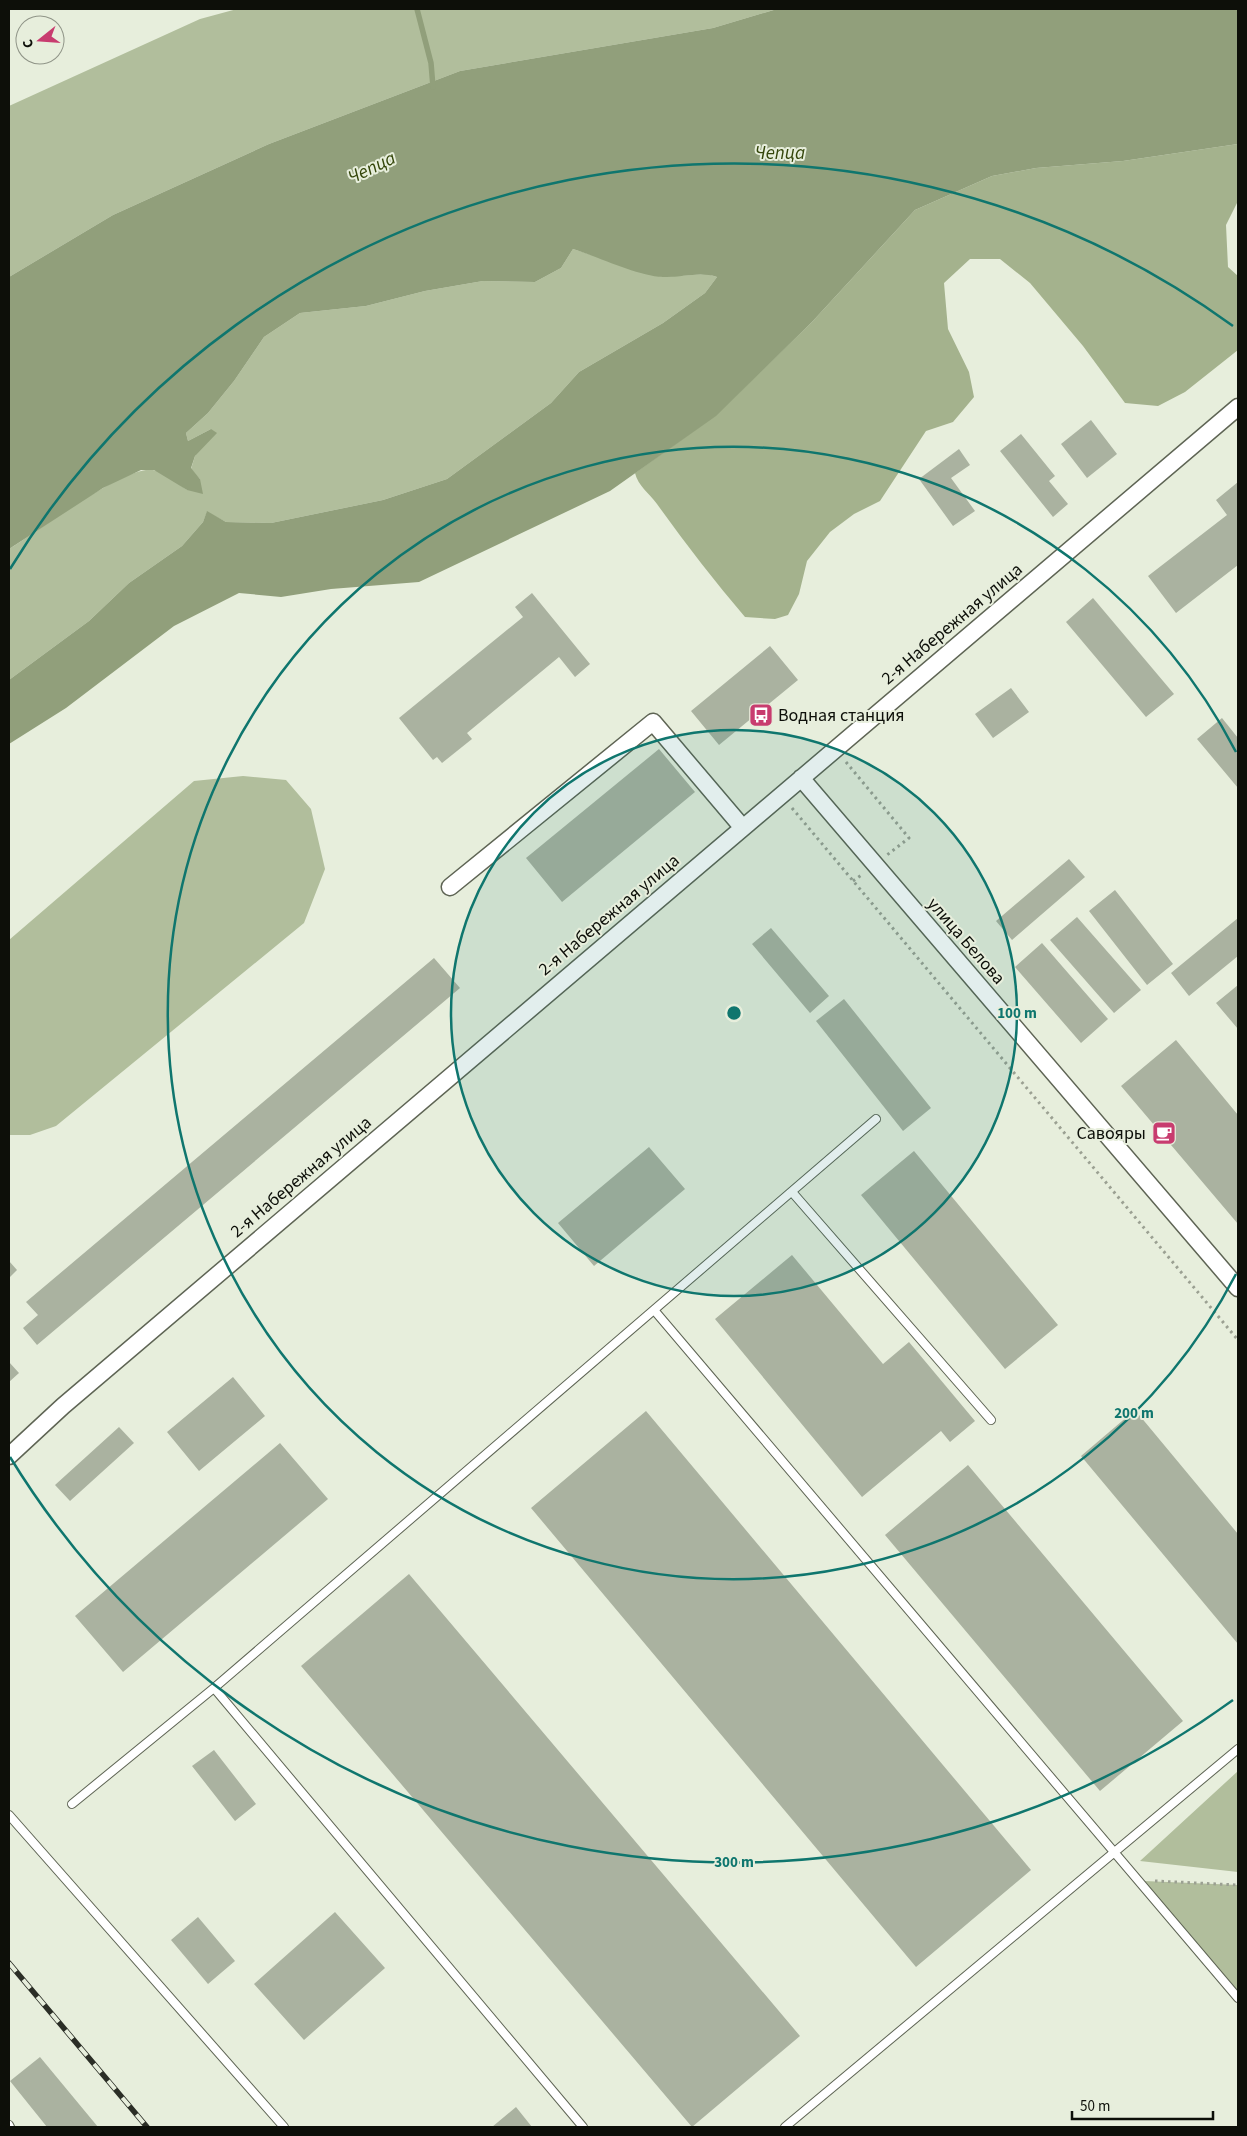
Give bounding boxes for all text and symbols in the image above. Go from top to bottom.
north arrow [15,15,65,65]
text: С [18,37,39,50]
water label: Чепца [755,140,805,167]
water label: Чепца [343,145,401,191]
street label: 2-я Набережная улица [876,557,1028,691]
bus stop icon: Водная станция [748,702,774,728]
place label: Водная станция [778,703,905,728]
street label: 2-я Набережная улица [533,848,685,982]
street label: улица Белова [921,892,1011,990]
text: 100 m [997,1003,1037,1024]
centre of rings [725,1004,743,1022]
street label: 2-я Набережная улица [225,1110,377,1244]
cafe icon: Савояры [1151,1120,1177,1146]
place label: Савояры [1076,1121,1146,1146]
text: 200 m [1114,1403,1154,1424]
text: 300 m [714,1852,754,1873]
scale bar [1072,2088,1213,2120]
text: 50 m [1080,2096,1110,2117]

